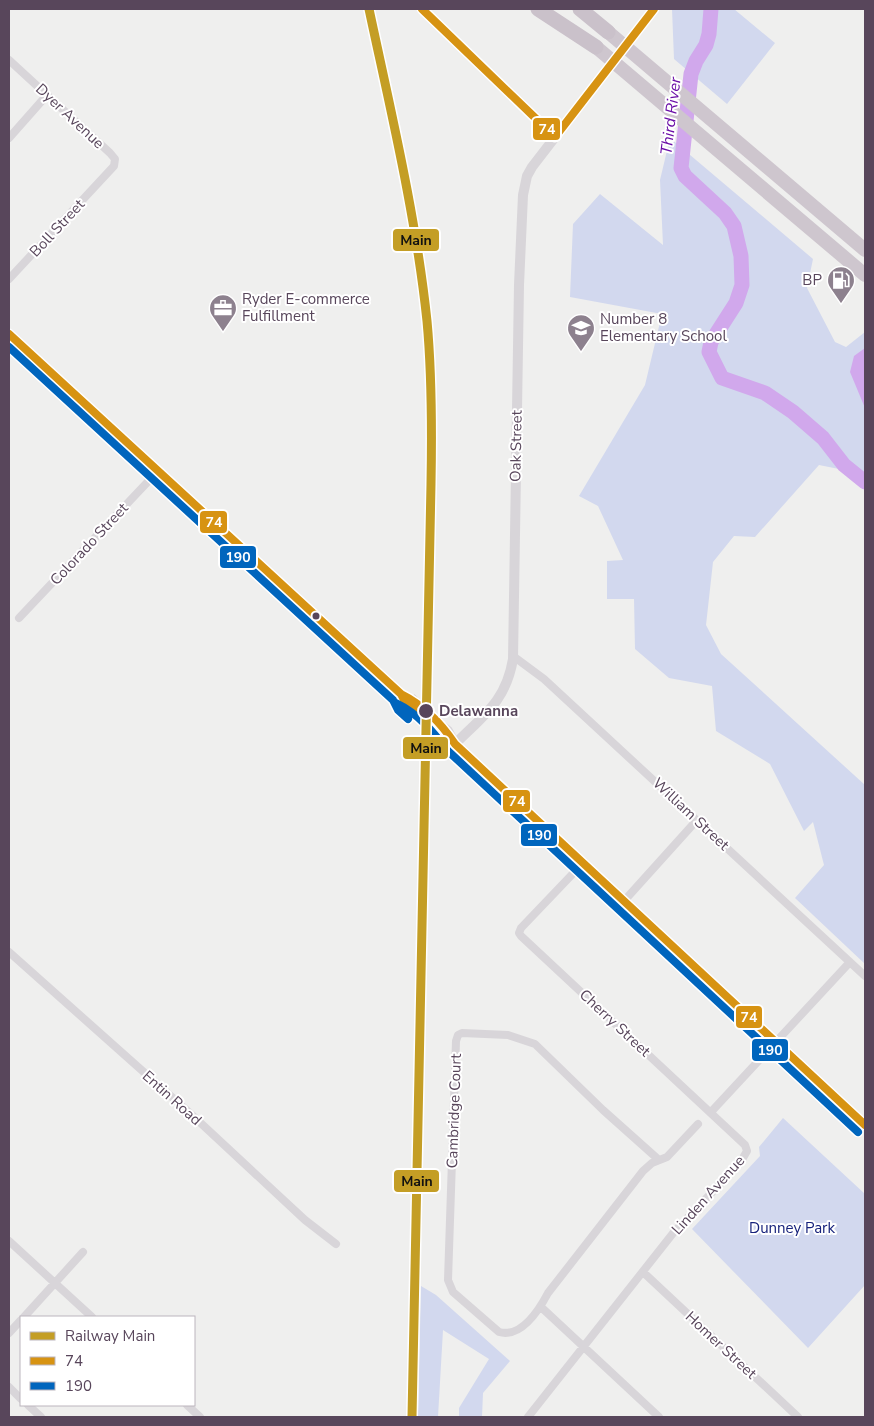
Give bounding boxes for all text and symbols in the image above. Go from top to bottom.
water label: Third River [655,75,687,156]
street label: Dyer Avenue [31,79,109,153]
line badge: 74 [532,117,561,141]
text: 74 [539,120,556,139]
street label: Boll Street [25,194,89,261]
line badge: Main [392,228,440,252]
text: Main [400,231,432,250]
fuel station icon: BP [826,265,856,304]
place label: BP [802,270,822,290]
place label: Ryder E-commerce Fulfillment [242,289,370,326]
office icon: Ryder E-commerce Fulfillment [208,293,238,332]
place label: Number 8 Elementary School [600,309,727,346]
school or university icon: Number 8 Elementary School [566,313,596,352]
street label: Oak Street [505,409,527,482]
street label: Colorado Street [46,498,133,589]
line badge: 74 [199,510,228,534]
text: 74 [206,513,223,532]
line badge: 190 [219,545,257,569]
text: 190 [225,548,251,567]
unlabelled marker [311,611,321,621]
place label: Delawanna [439,701,518,721]
marker: Delawanna [417,702,435,720]
line badge: Main [402,736,449,760]
text: Main [410,739,442,758]
street label: William Street [648,773,734,855]
line badge: 74 [502,789,531,813]
text: 74 [509,792,526,811]
line badge: 190 [520,823,558,847]
text: 190 [526,826,552,845]
street label: Cherry Street [575,985,655,1062]
line badge: 74 [735,1005,763,1029]
text: 74 [741,1008,758,1027]
line badge: 190 [751,1038,789,1062]
text: 190 [757,1041,783,1060]
street label: Cambridge Court [442,1052,466,1169]
street label: Entin Road [138,1066,206,1130]
street label: Linden Avenue [667,1151,749,1239]
line badge: Main [393,1169,440,1193]
text: Main [401,1172,433,1191]
park label: Dunney Park [749,1218,835,1238]
street label: Homer Street [681,1307,762,1384]
legend [20,1316,195,1406]
text: Railway Main [65,1326,155,1346]
text: 74 [65,1351,83,1371]
text: 190 [65,1376,92,1396]

